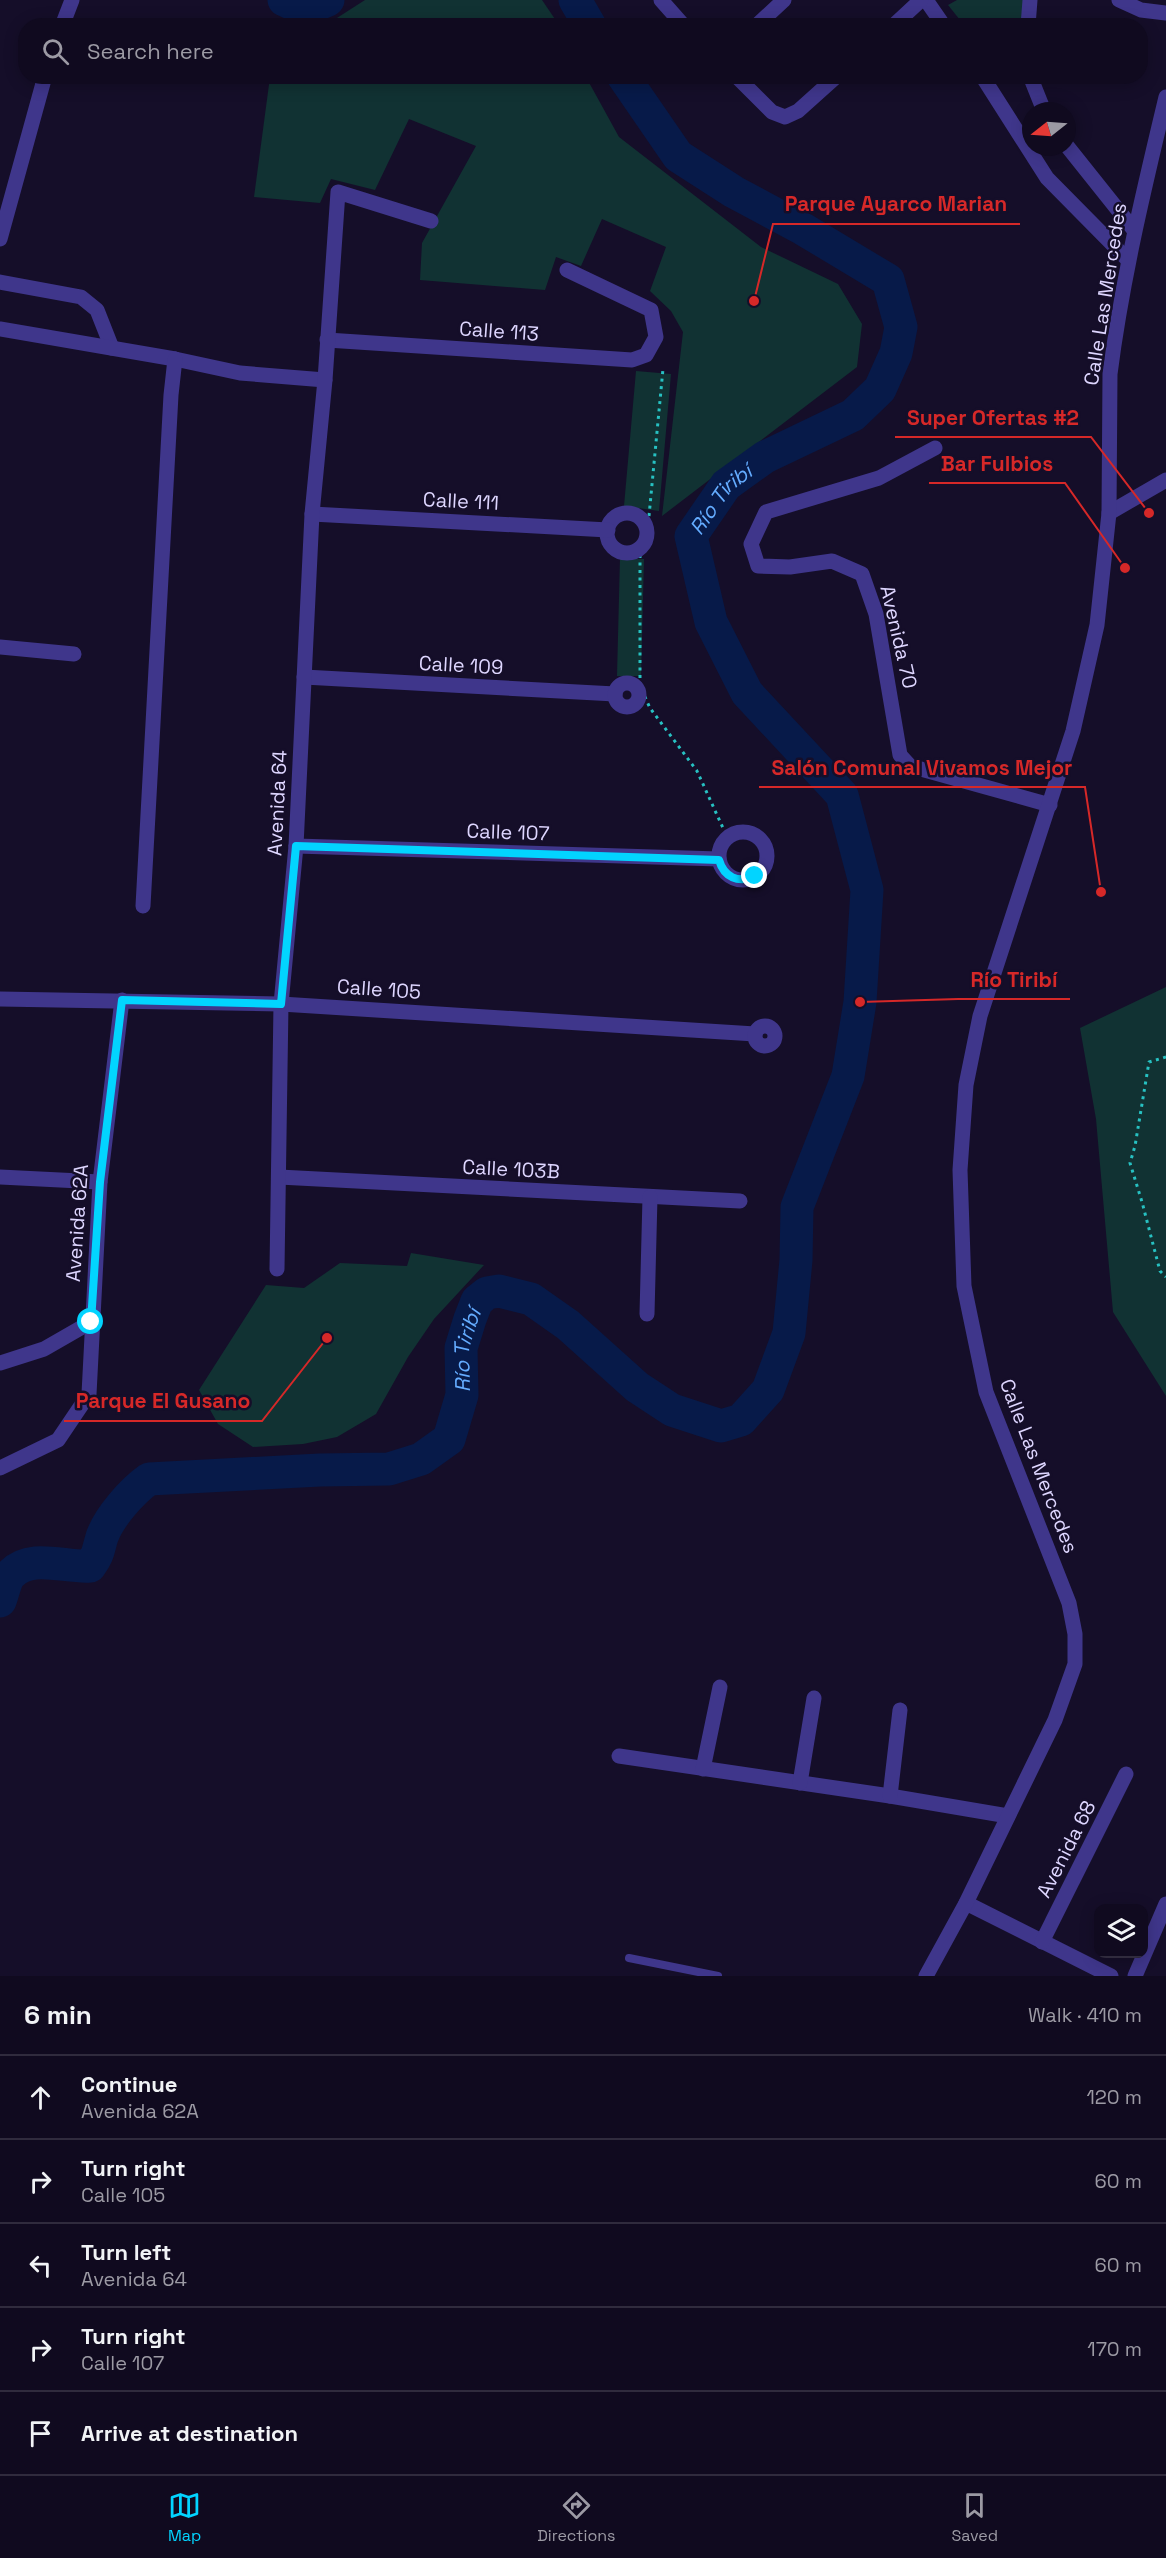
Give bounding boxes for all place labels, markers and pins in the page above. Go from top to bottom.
callout: Parque Ayarco Marian [773,185,1020,224]
callout: Super Ofertas #2 [895,398,1091,437]
callout: Bar Fulbios [929,444,1065,483]
callout: Salón Comunal Vivamos Mejor [759,748,1085,787]
callout: Río Tiribí [958,960,1070,999]
callout: Parque El Gusano [64,1382,262,1421]

